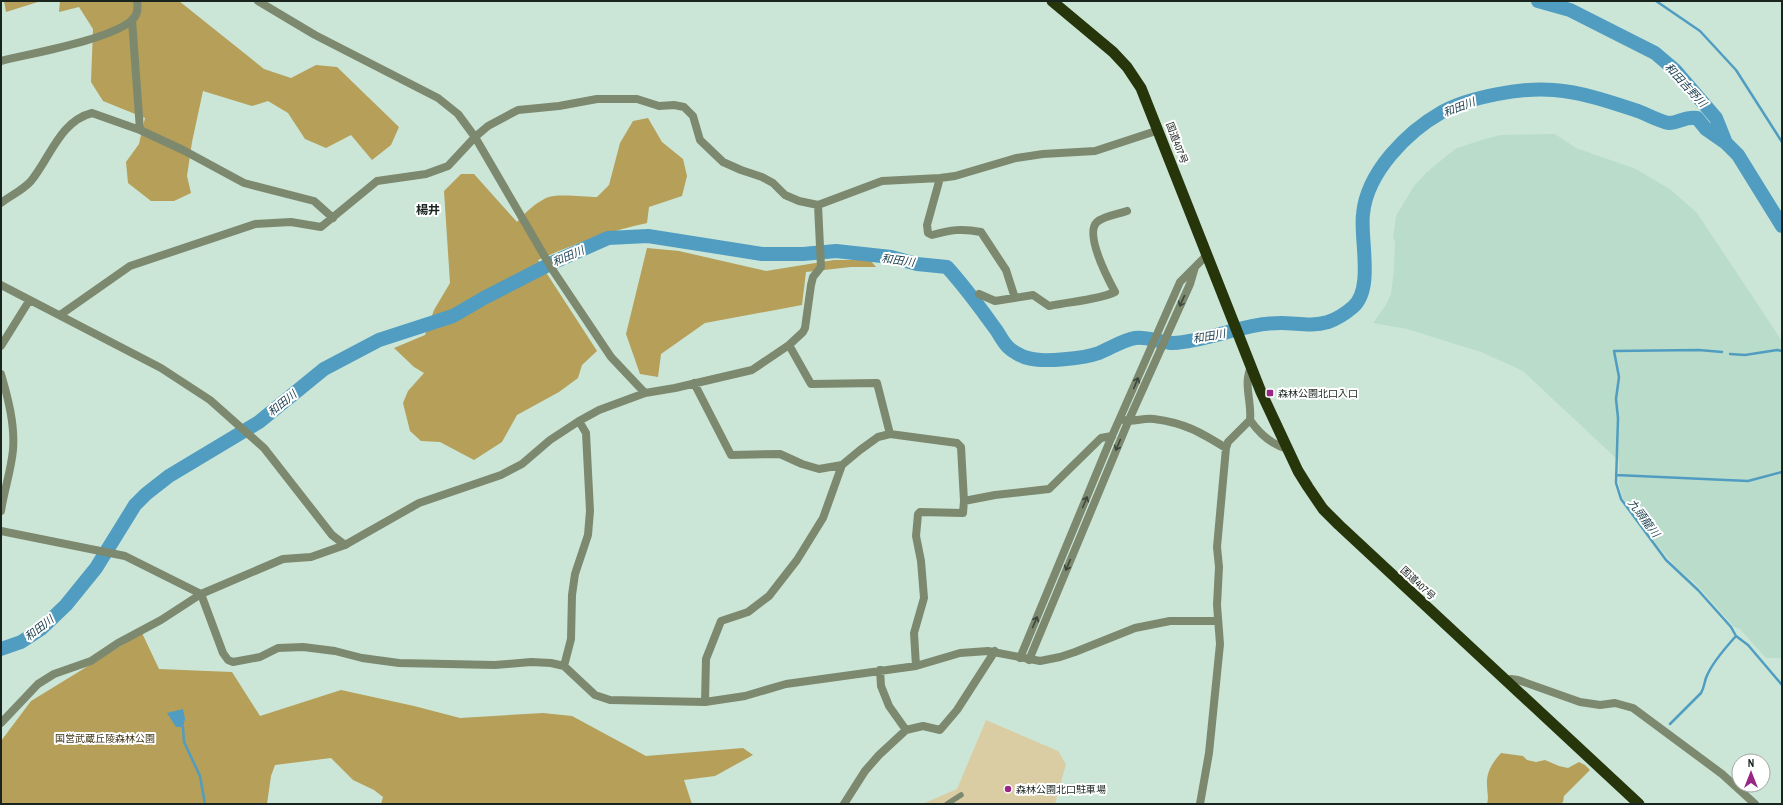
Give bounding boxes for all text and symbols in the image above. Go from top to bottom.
water label: 和田吉野川 [1662,60,1711,111]
water label: 和田川 [1441,94,1478,119]
street label: 国道407号 [1163,120,1191,166]
district label: 楊井 [416,202,440,218]
water label: 和田川 [550,242,587,269]
water label: 和田川 [881,251,916,269]
one-way arrow [1178,294,1185,306]
water label: 和田川 [1192,326,1227,346]
one-way arrow [1133,377,1140,389]
water label: 和田川 [265,387,300,419]
place label: 森林公園北口入口 [1278,387,1358,400]
marker: 森林公園北口入口 [1265,388,1275,398]
one-way arrow [1114,439,1121,451]
water label: 九頭龍川 [1625,496,1663,541]
one-way arrow [1081,497,1089,509]
one-way arrow [1064,559,1072,571]
street label: 国道407号 [1398,563,1438,603]
water label: 和田川 [22,612,57,644]
one-way arrow [1031,617,1039,629]
park label: 国営武蔵丘陵森林公園 [55,732,155,745]
north arrow [1731,753,1771,793]
text: N [1748,756,1754,770]
place label: 森林公園北口駐車場 [1016,783,1106,796]
marker: 森林公園北口駐車場 [1003,784,1013,794]

